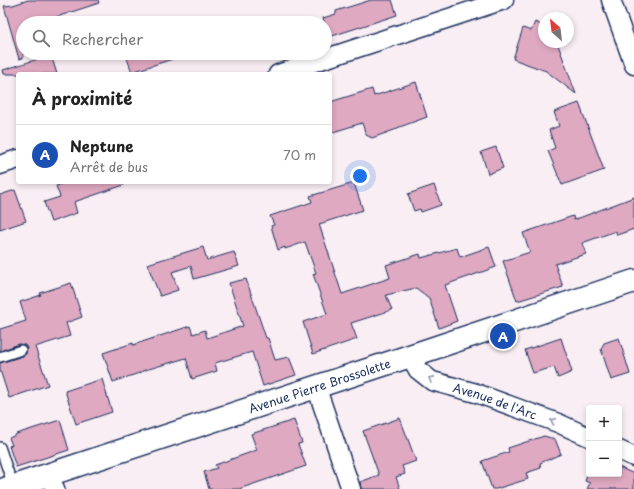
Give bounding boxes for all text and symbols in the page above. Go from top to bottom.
north arrow [538,12,574,48]
search box [16,16,332,60]
icon: search [30,27,52,49]
text: Rechercher [62,27,143,50]
text: À proximité [32,85,132,111]
text: Neptune [70,134,133,157]
text: A [40,145,50,164]
text: 70 m [283,145,316,164]
text: Arrêt de bus [70,157,148,176]
your location [350,166,370,186]
pin: A [490,321,516,351]
street label: Avenue Pierre Brossolette [246,354,393,417]
one-way arrow [428,376,435,384]
street label: Avenue de l'Arc [451,378,540,424]
map controls [586,405,622,477]
button: + [586,405,622,441]
one-way arrow [550,418,557,426]
button: − [586,441,622,477]

